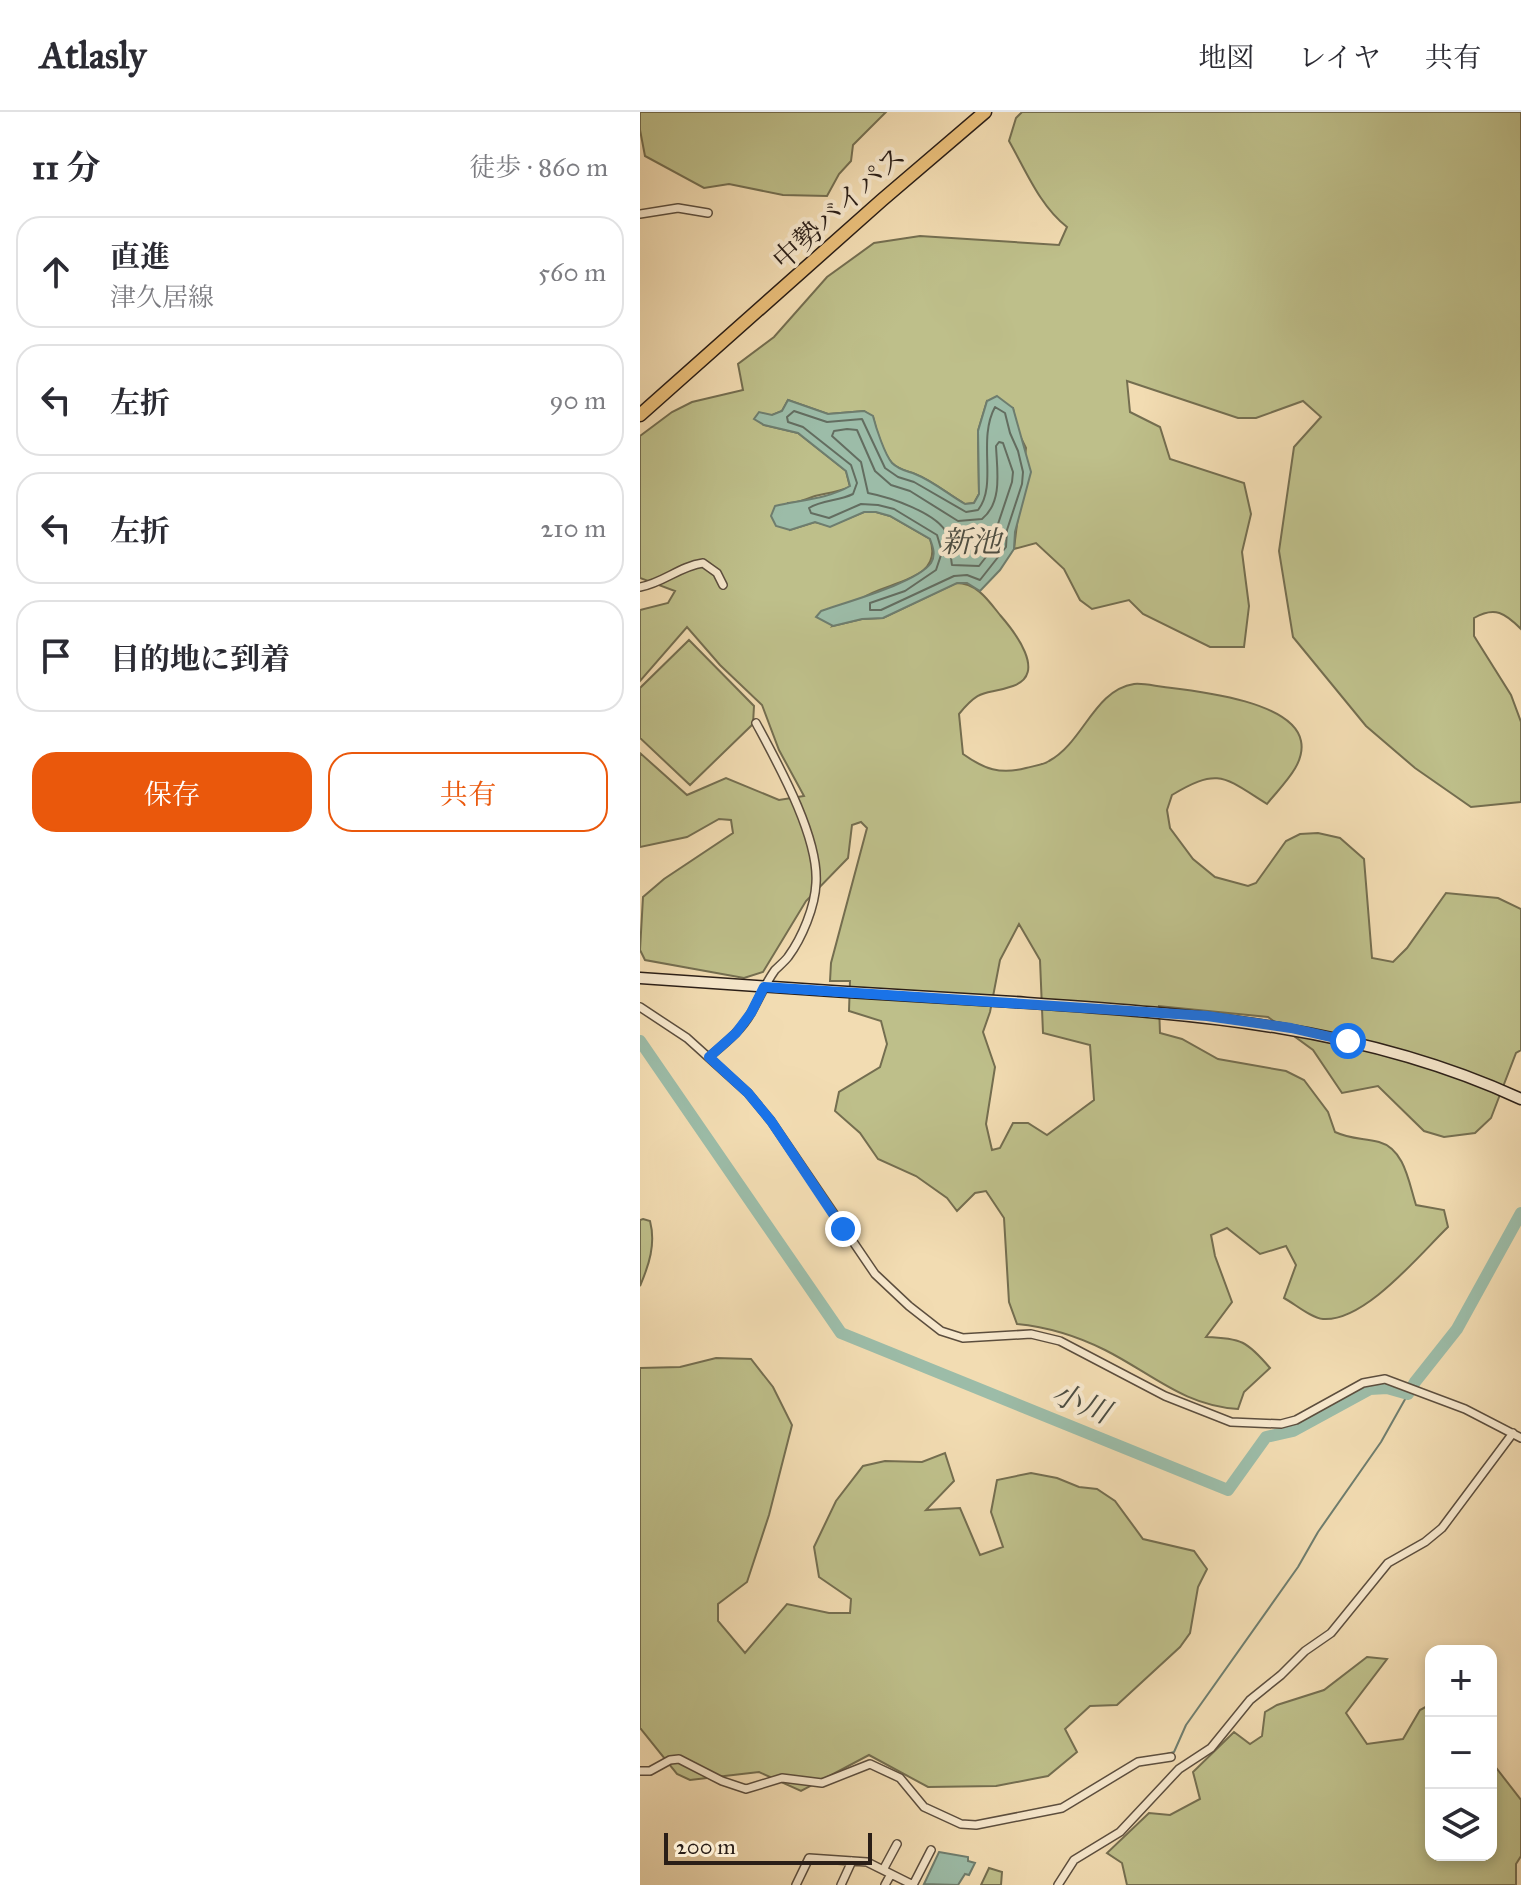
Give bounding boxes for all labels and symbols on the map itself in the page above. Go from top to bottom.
street label: 中勢バイパス [765,139,913,277]
water label: 新池 [941,524,1004,560]
route start [1330,1023,1366,1059]
route end [825,1211,861,1247]
water label: 小川 [1046,1375,1118,1432]
scale bar [664,1829,872,1865]

